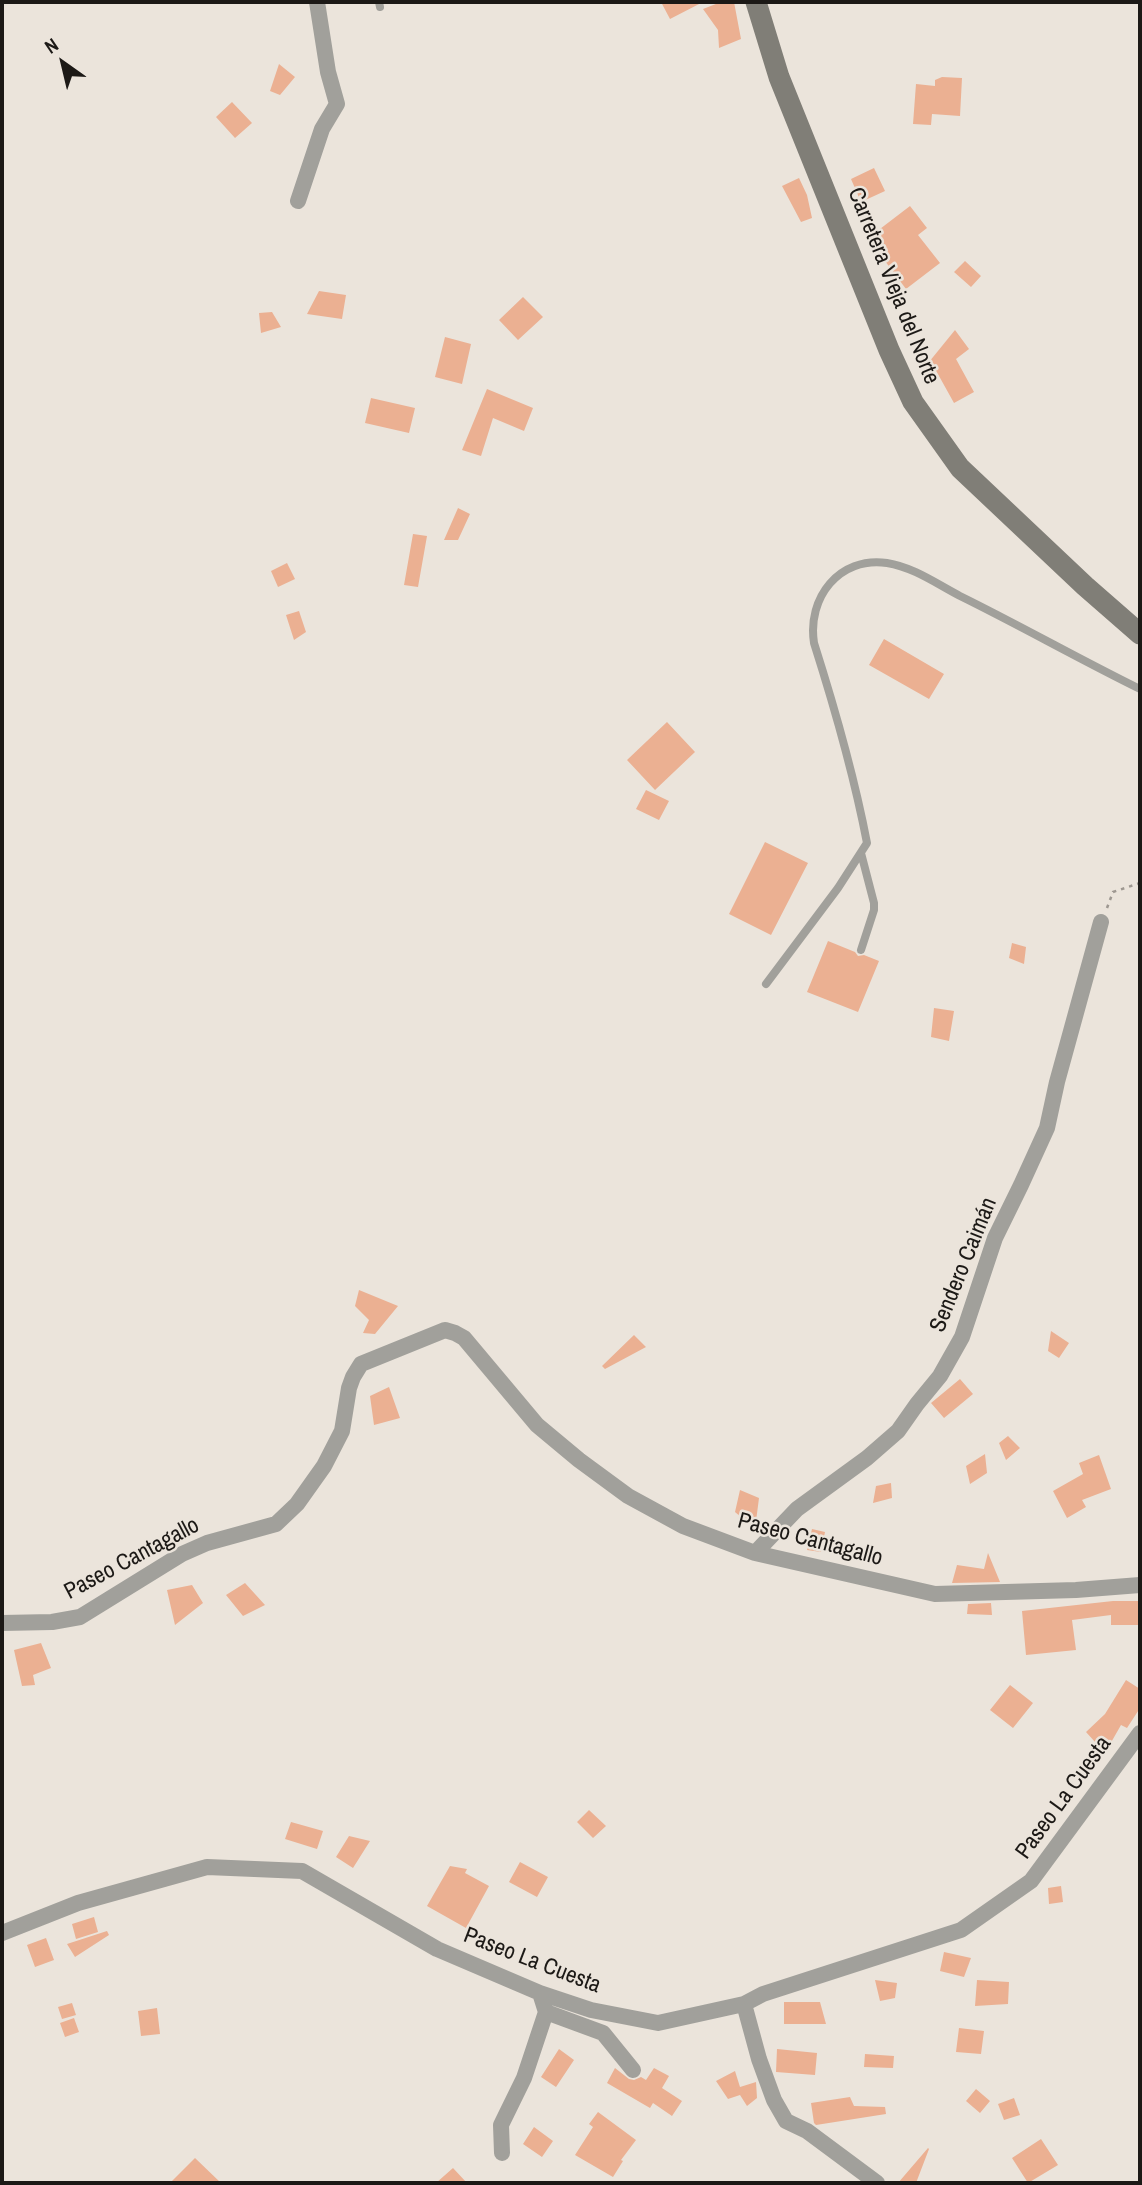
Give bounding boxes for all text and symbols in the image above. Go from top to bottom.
north arrow [28,28,98,98]
text: N [39,32,63,60]
street label: Carretera Vieja del Norte [841,184,945,388]
street label: Sendero Caimán [924,1194,1004,1336]
street label: Paseo Cantagallo [735,1507,885,1573]
street label: Paseo Cantagallo [60,1512,204,1606]
street label: Paseo La Cuesta [1010,1731,1118,1865]
street label: Paseo La Cuesta [460,1922,604,2000]

